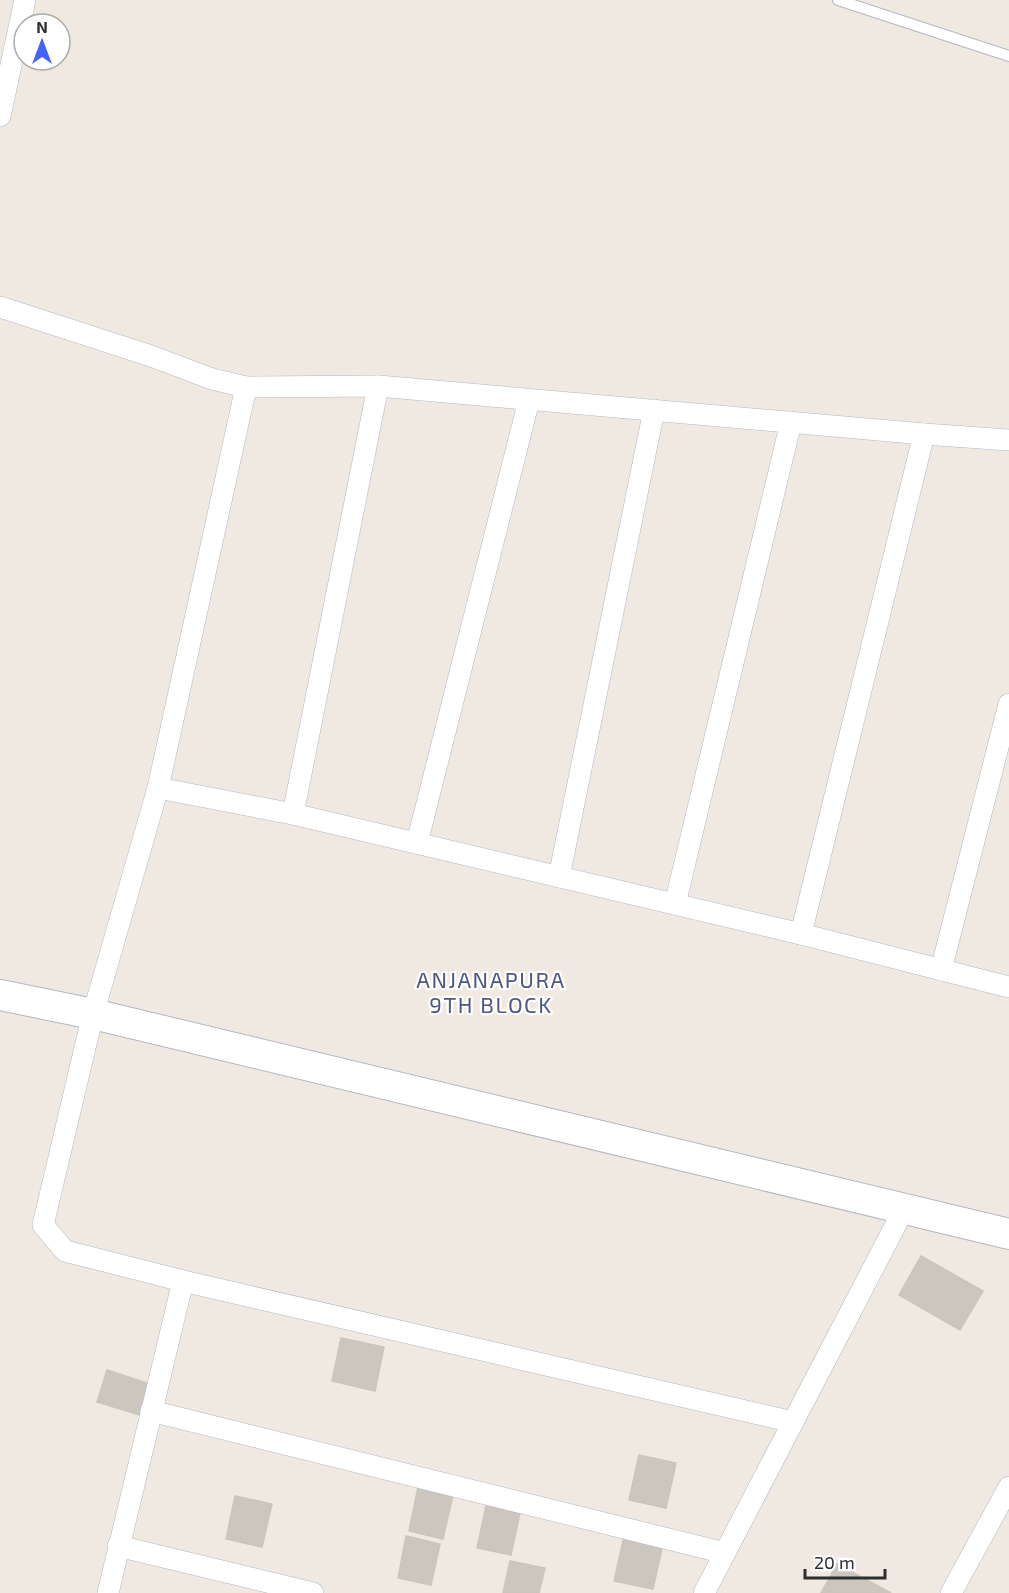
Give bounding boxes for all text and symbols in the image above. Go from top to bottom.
north arrow [12,12,72,72]
text: N [36,17,48,36]
district label: ANJANAPURA 9TH BLOCK [416,966,566,1017]
scale bar [805,1542,884,1580]
text: 20 m [814,1551,855,1573]

